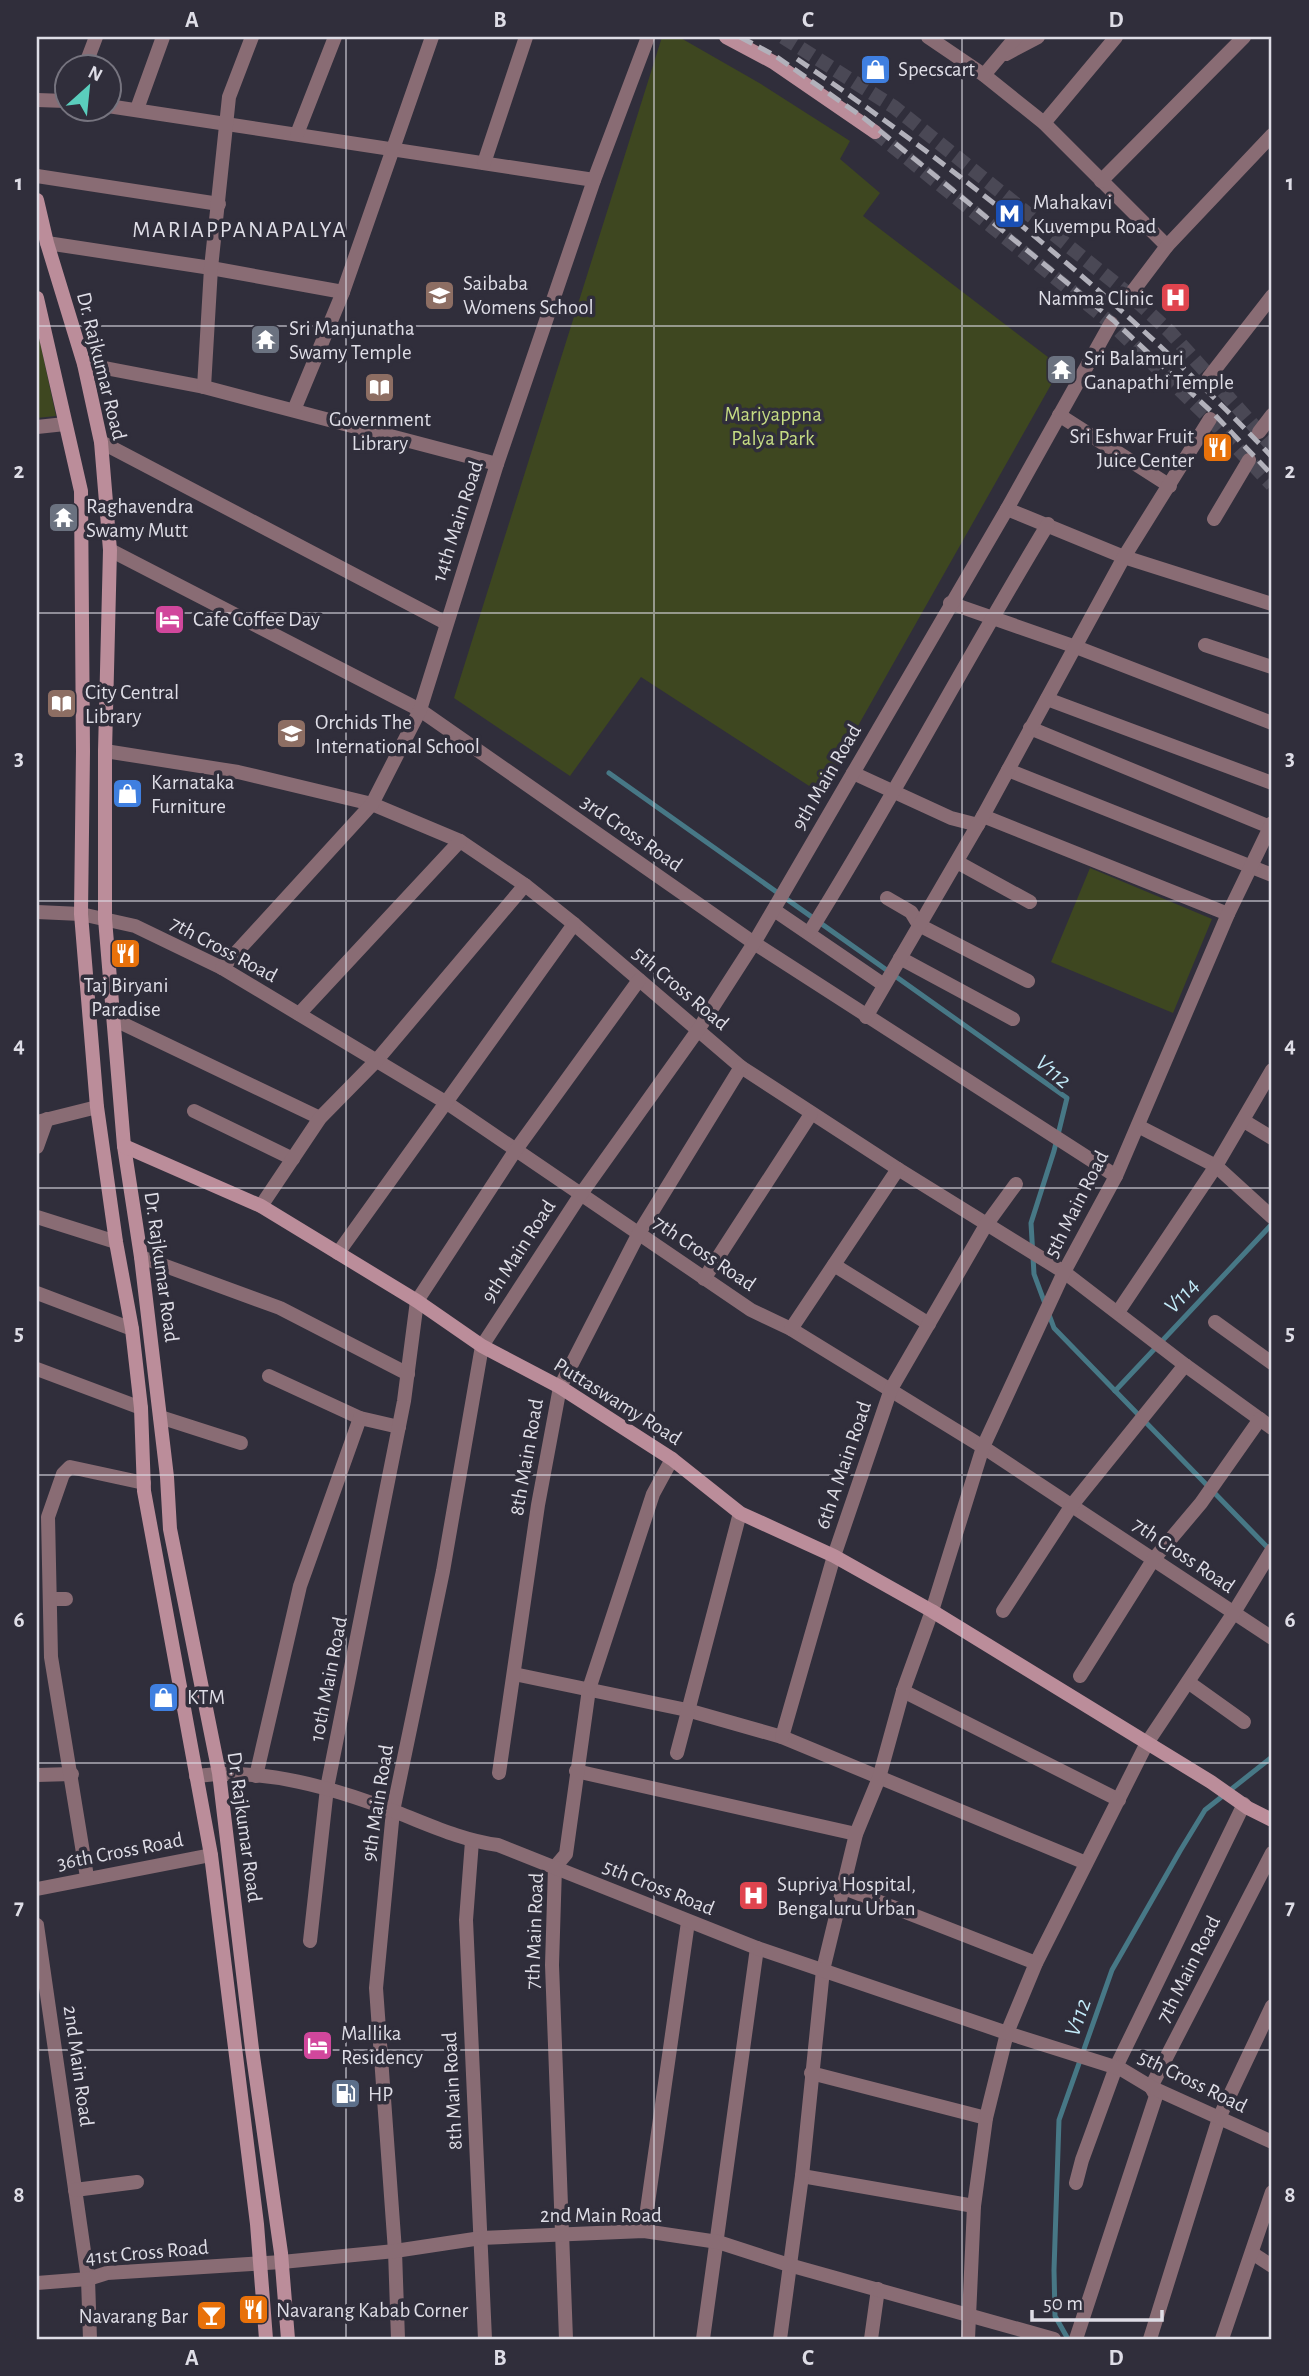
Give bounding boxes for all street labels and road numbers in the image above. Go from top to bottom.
street label: Dr. Rajkumar Road [73,290,130,442]
street label: 14th Main Road [428,458,487,584]
street label: 9th Main Road [788,721,865,834]
street label: 3rd Cross Road [577,791,686,876]
street label: 7th Cross Road [167,912,281,987]
street label: 5th Cross Road [629,942,733,1034]
street label: 5th Main Road [1041,1147,1112,1261]
street label: Dr. Rajkumar Road [141,1190,182,1344]
street label: 9th Main Road [477,1196,559,1307]
street label: 7th Cross Road [650,1212,760,1295]
street label: Puttaswamy Road [550,1354,685,1449]
street label: 8th Main Road [506,1397,547,1517]
street label: 6th A Main Road [812,1398,875,1532]
street label: 7th Cross Road [1129,1514,1239,1597]
street label: 10th Main Road [306,1615,351,1743]
street label: 9th Main Road [358,1743,397,1863]
street label: Dr. Rajkumar Road [224,1750,265,1904]
street label: 36th Cross Road [55,1829,185,1874]
street label: 5th Cross Road [600,1856,718,1919]
street label: 7th Main Road [522,1872,547,1990]
street label: 7th Main Road [1153,1912,1224,2026]
street label: 2nd Main Road [60,2004,97,2128]
street label: 8th Main Road [439,2031,466,2151]
street label: 5th Cross Road [1135,2046,1251,2117]
street label: 2nd Main Road [540,2205,662,2226]
street label: 41st Cross Road [85,2237,210,2268]

